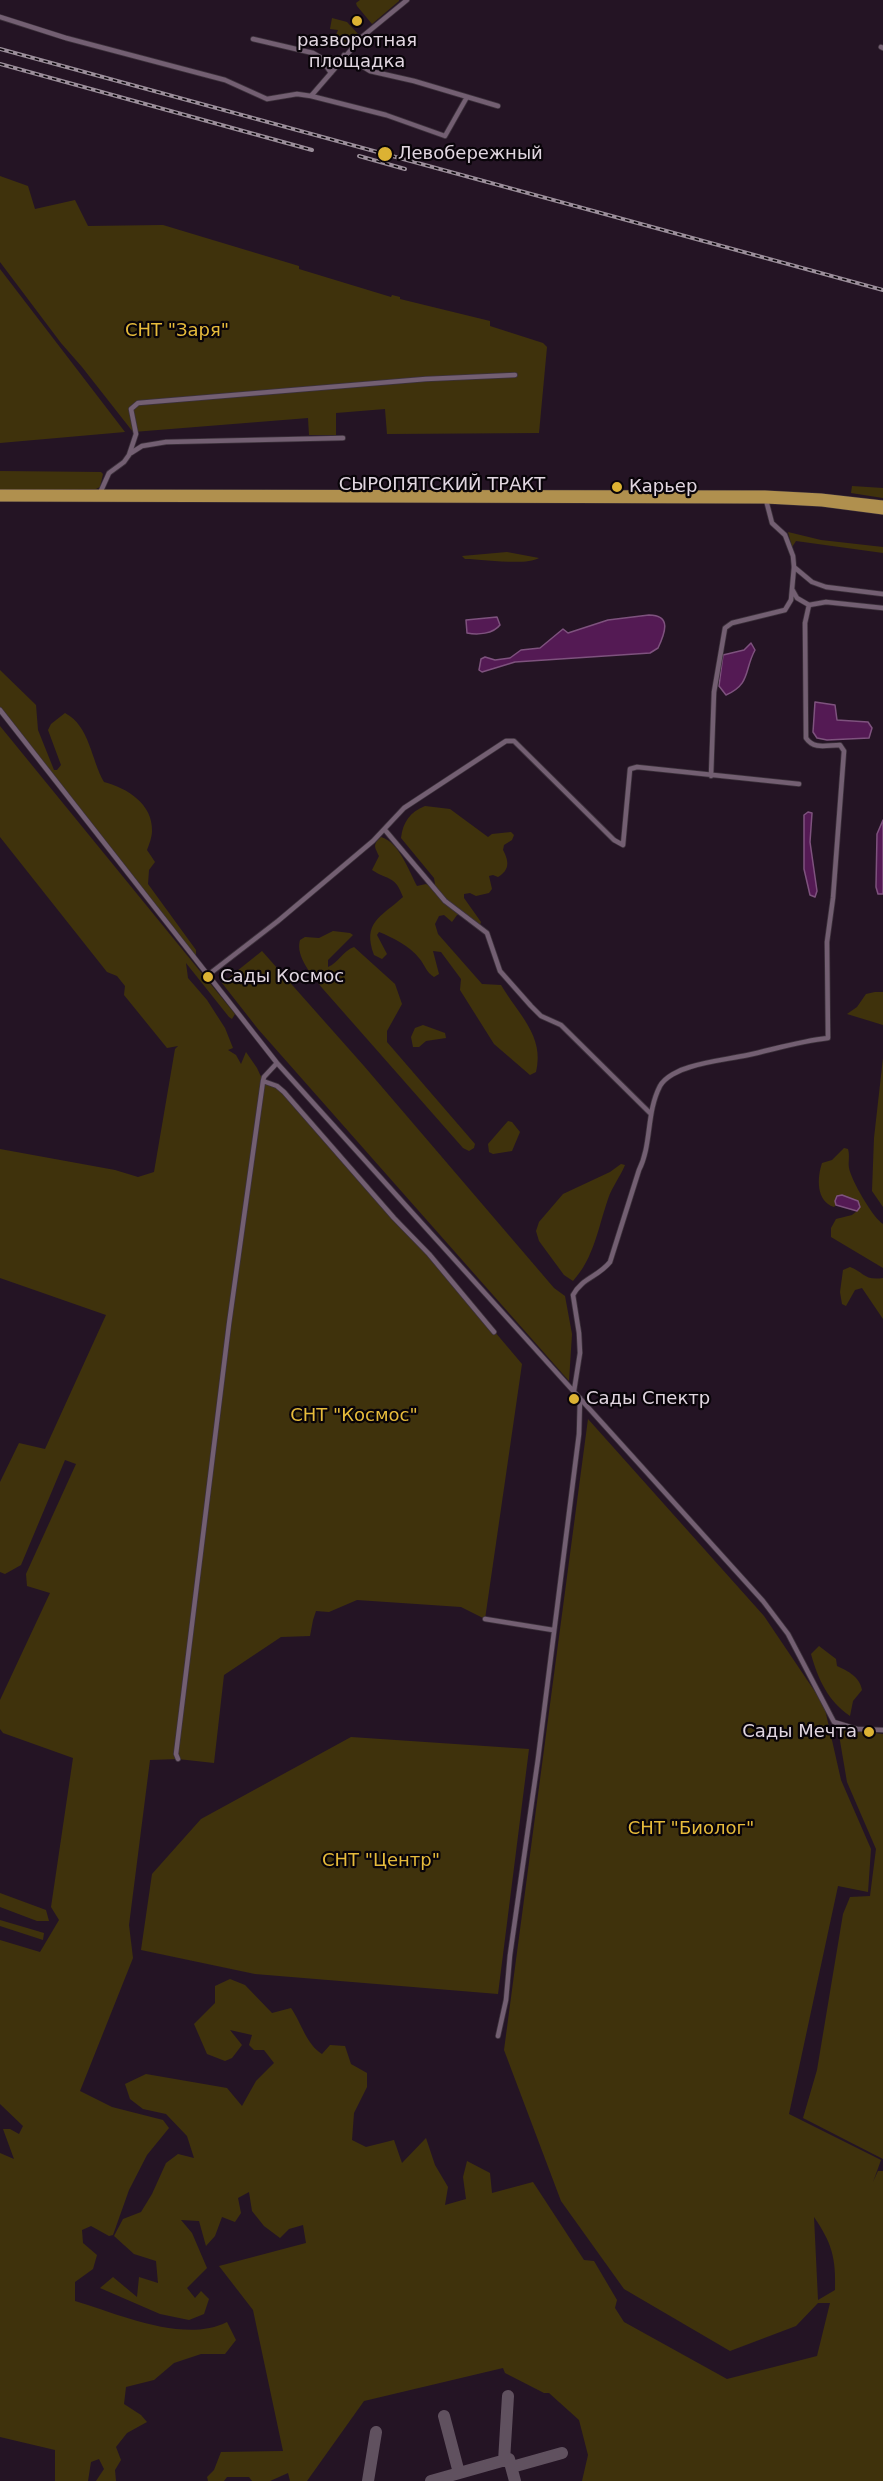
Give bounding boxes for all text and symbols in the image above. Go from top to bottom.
marker: разворотная площадка [350,14,364,28]
place label: разворотная площадка [297,30,417,72]
place label: Левобережный [398,143,543,165]
marker: Левобережный [376,145,394,163]
park label: СНТ "Заря" [125,320,229,342]
street label: СЫРОПЯТСКИЙ ТРАКТ [339,474,545,496]
place label: Карьер [629,476,697,498]
marker: Карьер [610,480,624,494]
place label: Сады Космос [220,966,344,988]
marker: Сады Космос [201,970,215,984]
place label: Сады Спектр [586,1388,710,1410]
marker: Сады Спектр [567,1392,581,1406]
park label: СНТ "Космос" [290,1405,418,1427]
place label: Сады Мечта [742,1721,857,1743]
marker: Сады Мечта [862,1725,876,1739]
park label: СНТ "Биолог" [628,1818,754,1840]
park label: СНТ "Центр" [322,1850,440,1872]

